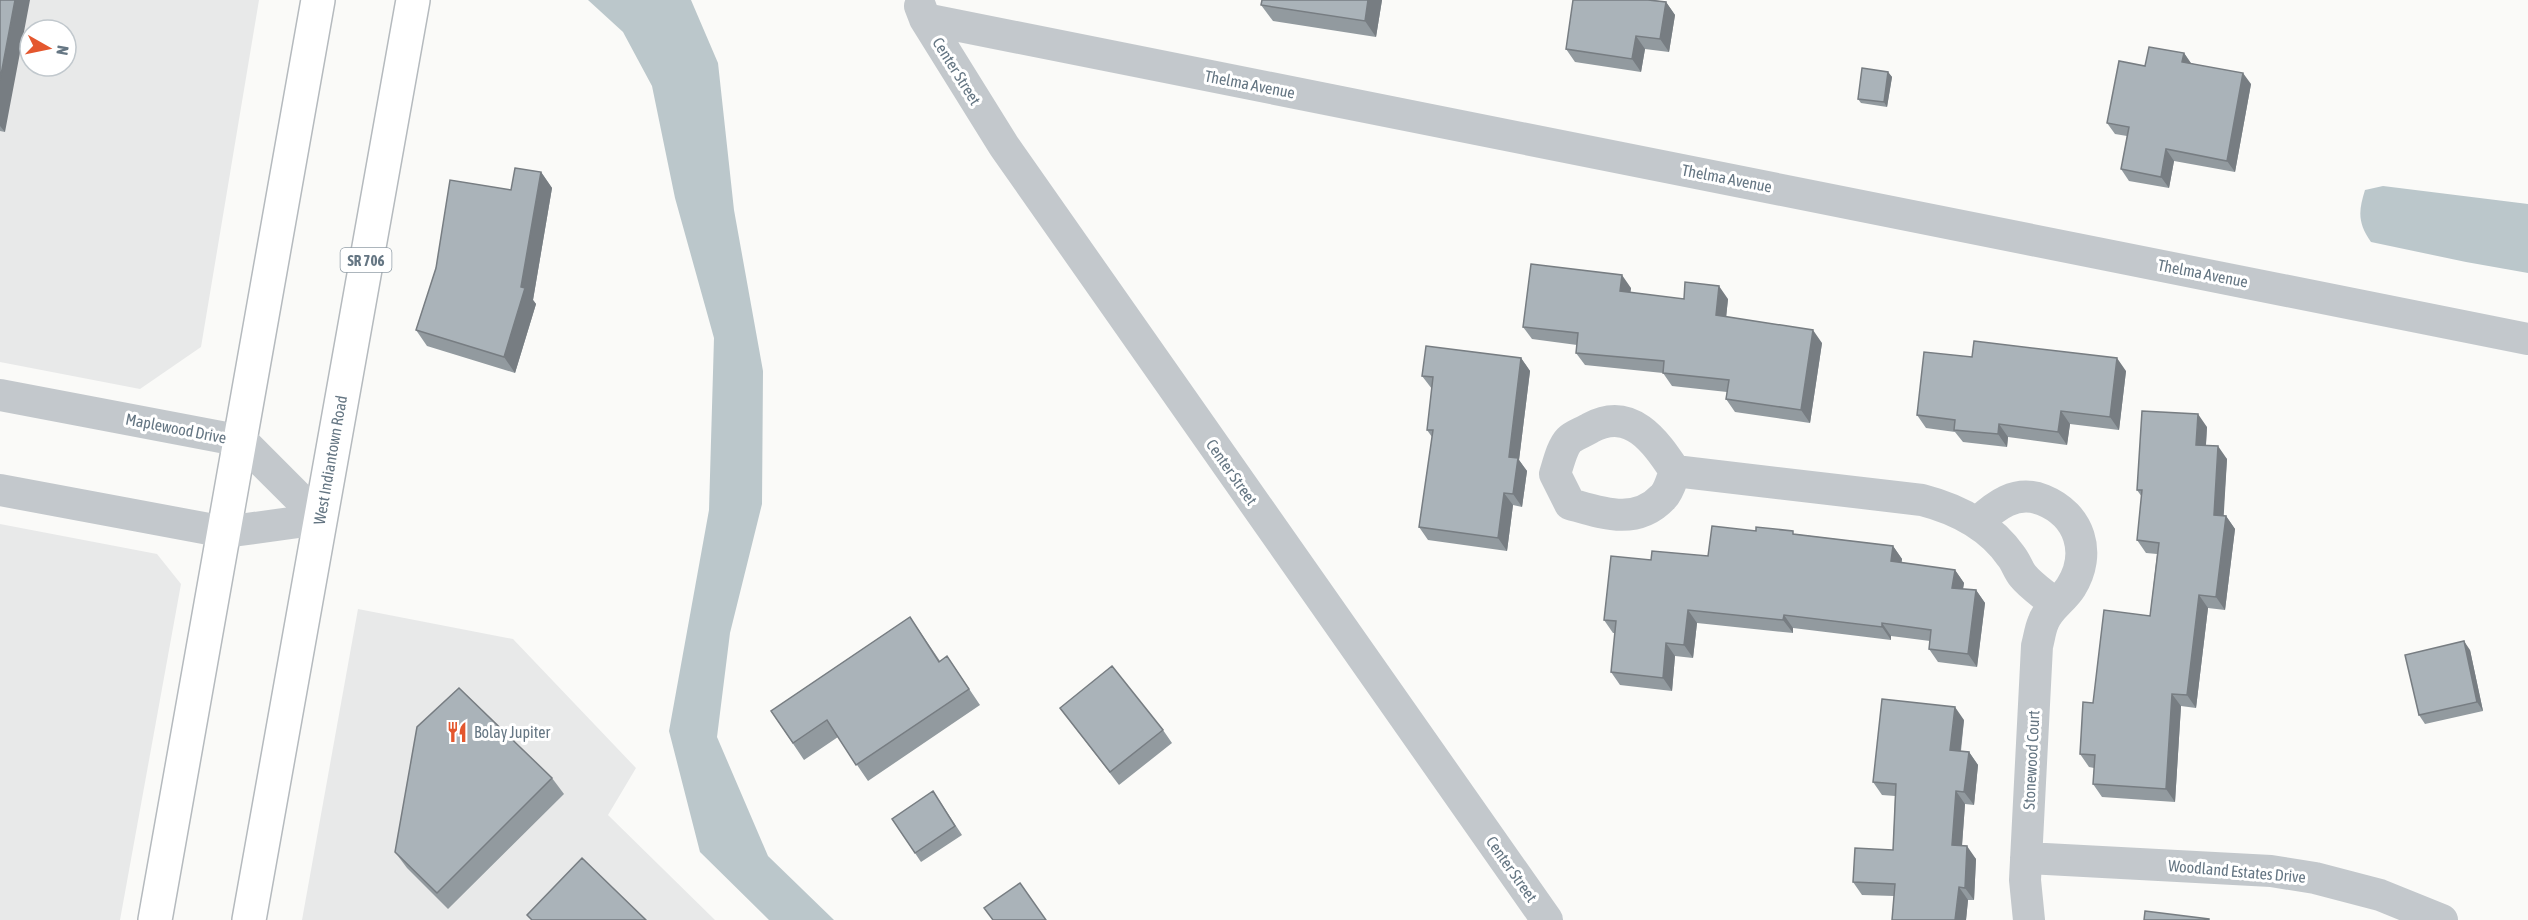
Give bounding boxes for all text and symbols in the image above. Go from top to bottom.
north arrow [18,18,78,78]
street label: Center Street [929,34,985,108]
text: N [53,44,72,56]
street label: Thelma Avenue [1203,66,1297,102]
street label: Thelma Avenue [1680,160,1774,196]
road number: SR 706 [340,248,392,272]
street label: Thelma Avenue [2156,255,2250,291]
street label: West Indiantown Road [310,394,350,526]
street label: Maplewood Drive [124,409,228,448]
street label: Center Street [1203,436,1261,509]
street label: Stonewood Court [2019,710,2043,810]
restaurant icon: Bolay Jupiter [445,720,469,744]
place label: Bolay Jupiter [474,723,550,742]
street label: Center Street [1483,833,1541,906]
street label: Woodland Estates Drive [2167,856,2307,886]

